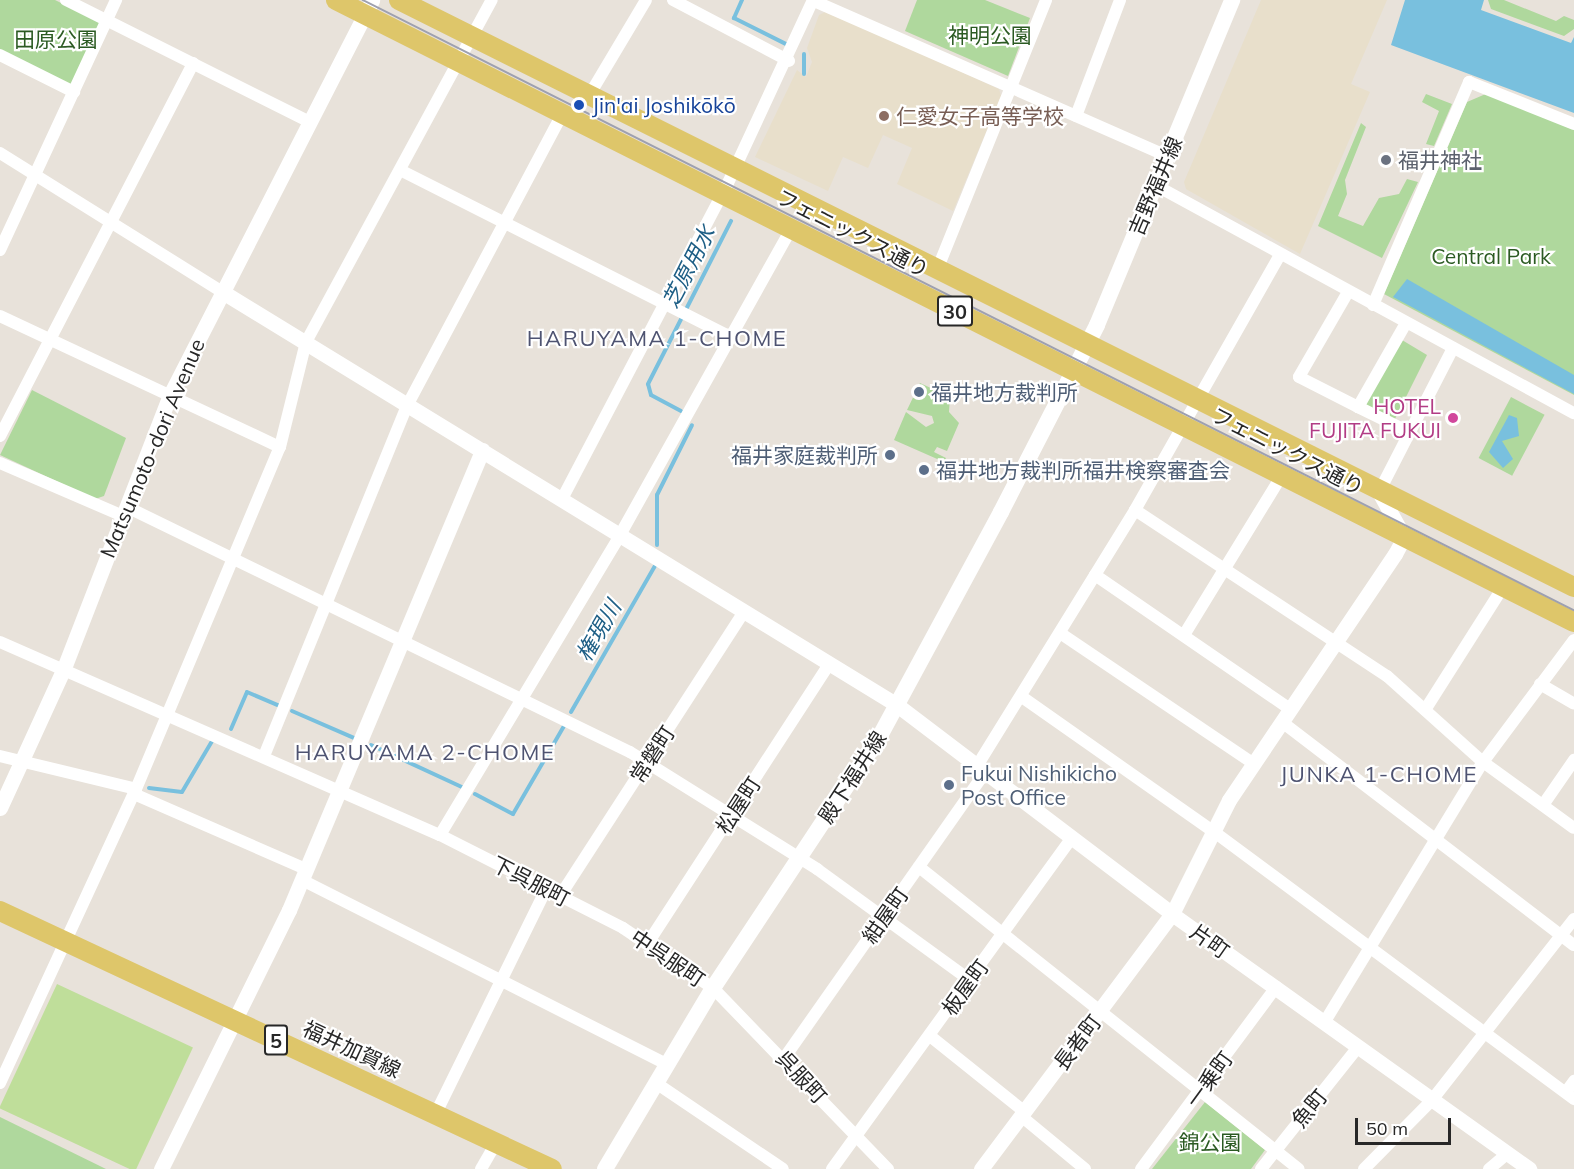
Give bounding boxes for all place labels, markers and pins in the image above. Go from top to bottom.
place label: Jin'ai Joshikōkō [592,92,736,118]
marker: Jin'ai Joshikōkō [570,96,588,114]
place label: 仁愛女子高等学校 [896,103,1064,129]
marker: 仁愛女子高等学校 [877,109,891,123]
place label: 福井神社 [1398,147,1482,173]
marker: 福井神社 [1379,153,1393,167]
place label: 福井地方裁判所 [931,379,1078,405]
marker: 福井地方裁判所 [912,385,926,399]
place label: HOTEL FUJITA FUKUI [1309,393,1441,443]
marker: HOTEL FUJITA FUKUI [1446,411,1460,425]
place label: 福井家庭裁判所 [731,442,878,468]
marker: 福井家庭裁判所 [883,448,897,462]
place label: 福井地方裁判所福井検察審査会 [936,457,1230,483]
marker: 福井地方裁判所福井検察審査会 [917,463,931,477]
place label: Fukui Nishikicho Post Office [961,760,1117,810]
marker: Fukui Nishikicho Post Office [942,778,956,792]

